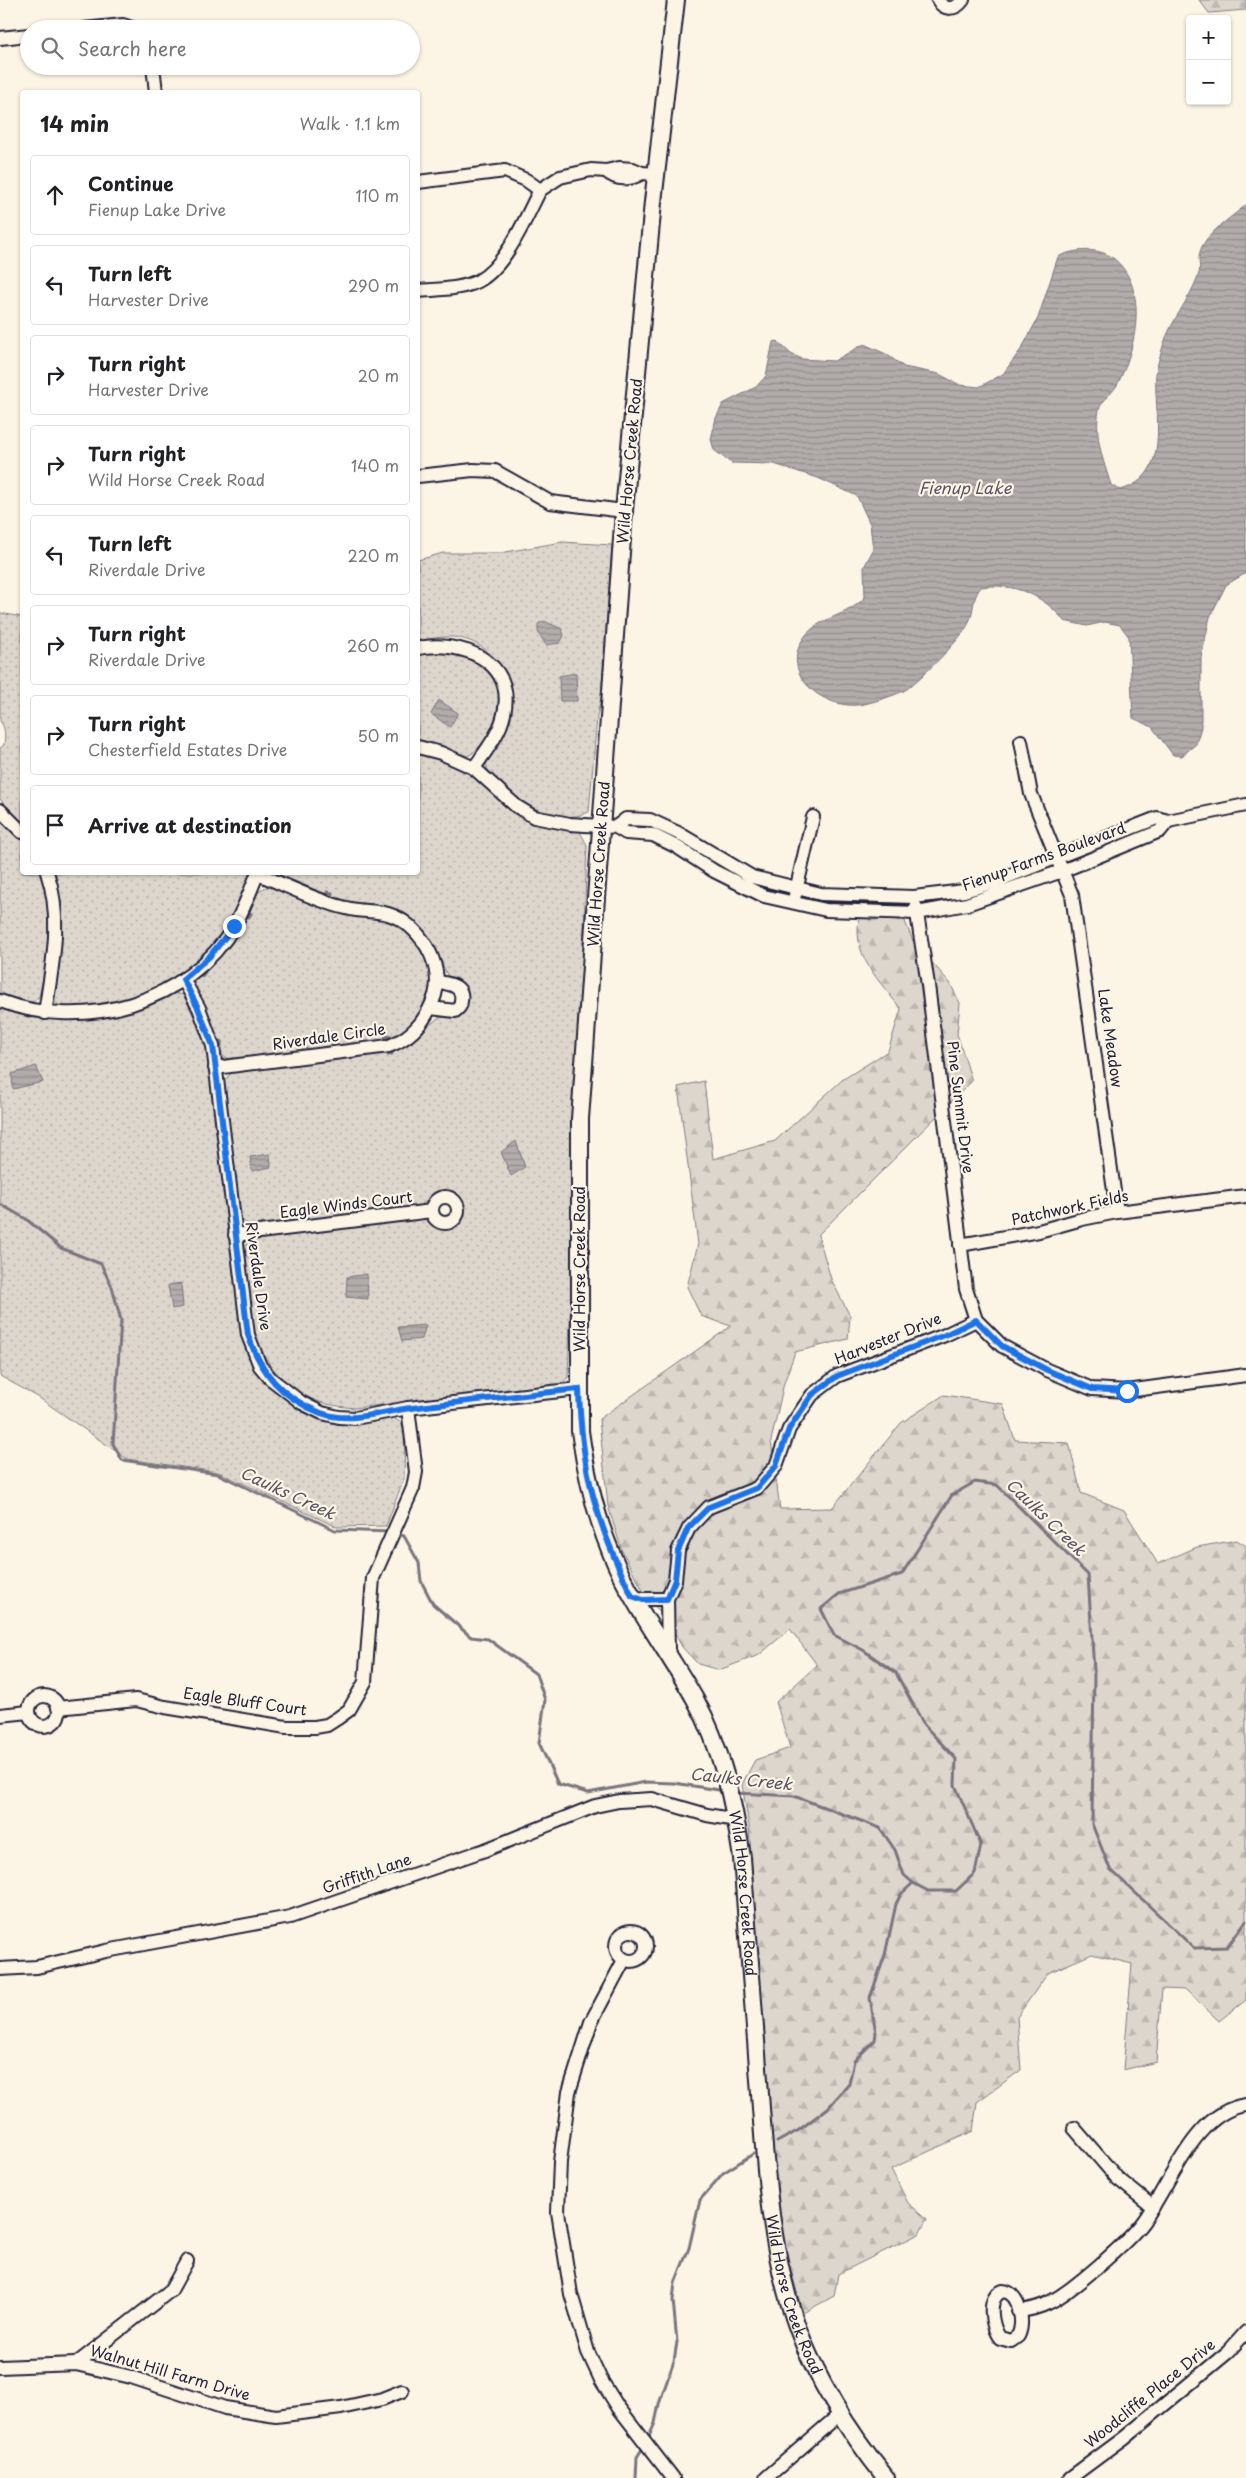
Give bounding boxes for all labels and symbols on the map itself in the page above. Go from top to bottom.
street label: Wild Horse Creek Road [610,377,647,545]
water label: Fienup Lake [919,475,1013,499]
street label: Wild Horse Creek Road [580,780,615,948]
street label: Fienup Farms Boulevard [958,815,1129,896]
route end [223,915,246,938]
street label: Lake Meadow [1093,987,1130,1089]
street label: Riverdale Circle [270,1016,387,1055]
street label: Pine Summit Drive [942,1039,981,1174]
street label: Patchwork Fields [1009,1183,1130,1230]
street label: Eagle Winds Court [278,1184,413,1223]
street label: Wild Horse Creek Road [567,1186,590,1352]
street label: Riverdale Drive [240,1220,279,1332]
street label: Harvester Drive [831,1306,944,1369]
route start [1116,1380,1139,1403]
water label: Caulks Creek [237,1460,341,1525]
water label: Caulks Creek [1001,1472,1093,1561]
street label: Eagle Bluff Court [182,1680,308,1721]
water label: Caulks Creek [689,1761,795,1795]
street label: Wild Horse Creek Road [724,1808,764,1977]
street label: Griffith Lane [319,1847,414,1899]
street label: Wild Horse Creek Road [761,2213,829,2378]
street label: Woodcliffe Place Drive [1079,2333,1219,2453]
street label: Walnut Hill Farm Drive [88,2338,253,2405]

